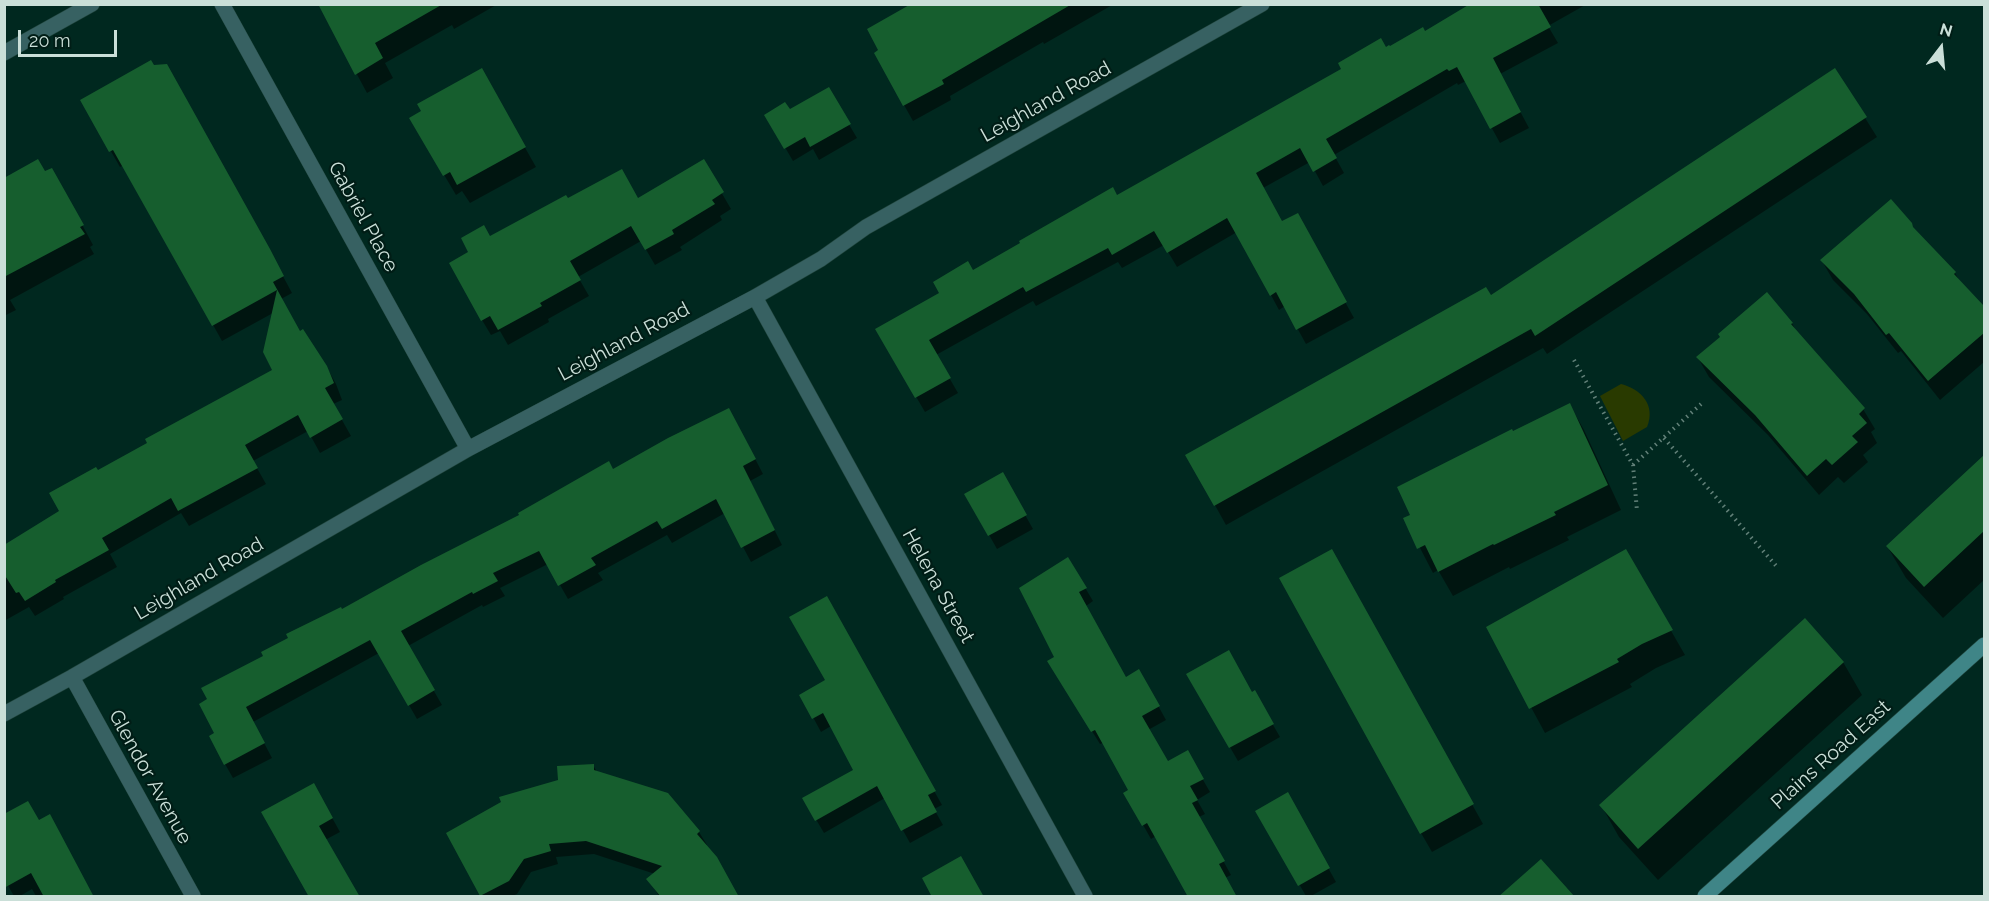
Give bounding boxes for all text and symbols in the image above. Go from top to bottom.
scale bar [21,18,120,56]
north arrow [1911,18,1971,78]
text: N [1938,19,1955,41]
text: 20 m [29,30,71,51]
street label: Leighland Road [977,56,1115,148]
street label: Gabriel Place [323,158,403,276]
street label: Leighland Road [554,297,694,387]
street label: Helena Street [897,525,979,647]
street label: Leighland Road [130,532,268,626]
street label: Plains Road East [1766,695,1896,815]
street label: Glendor Avenue [103,706,197,848]

